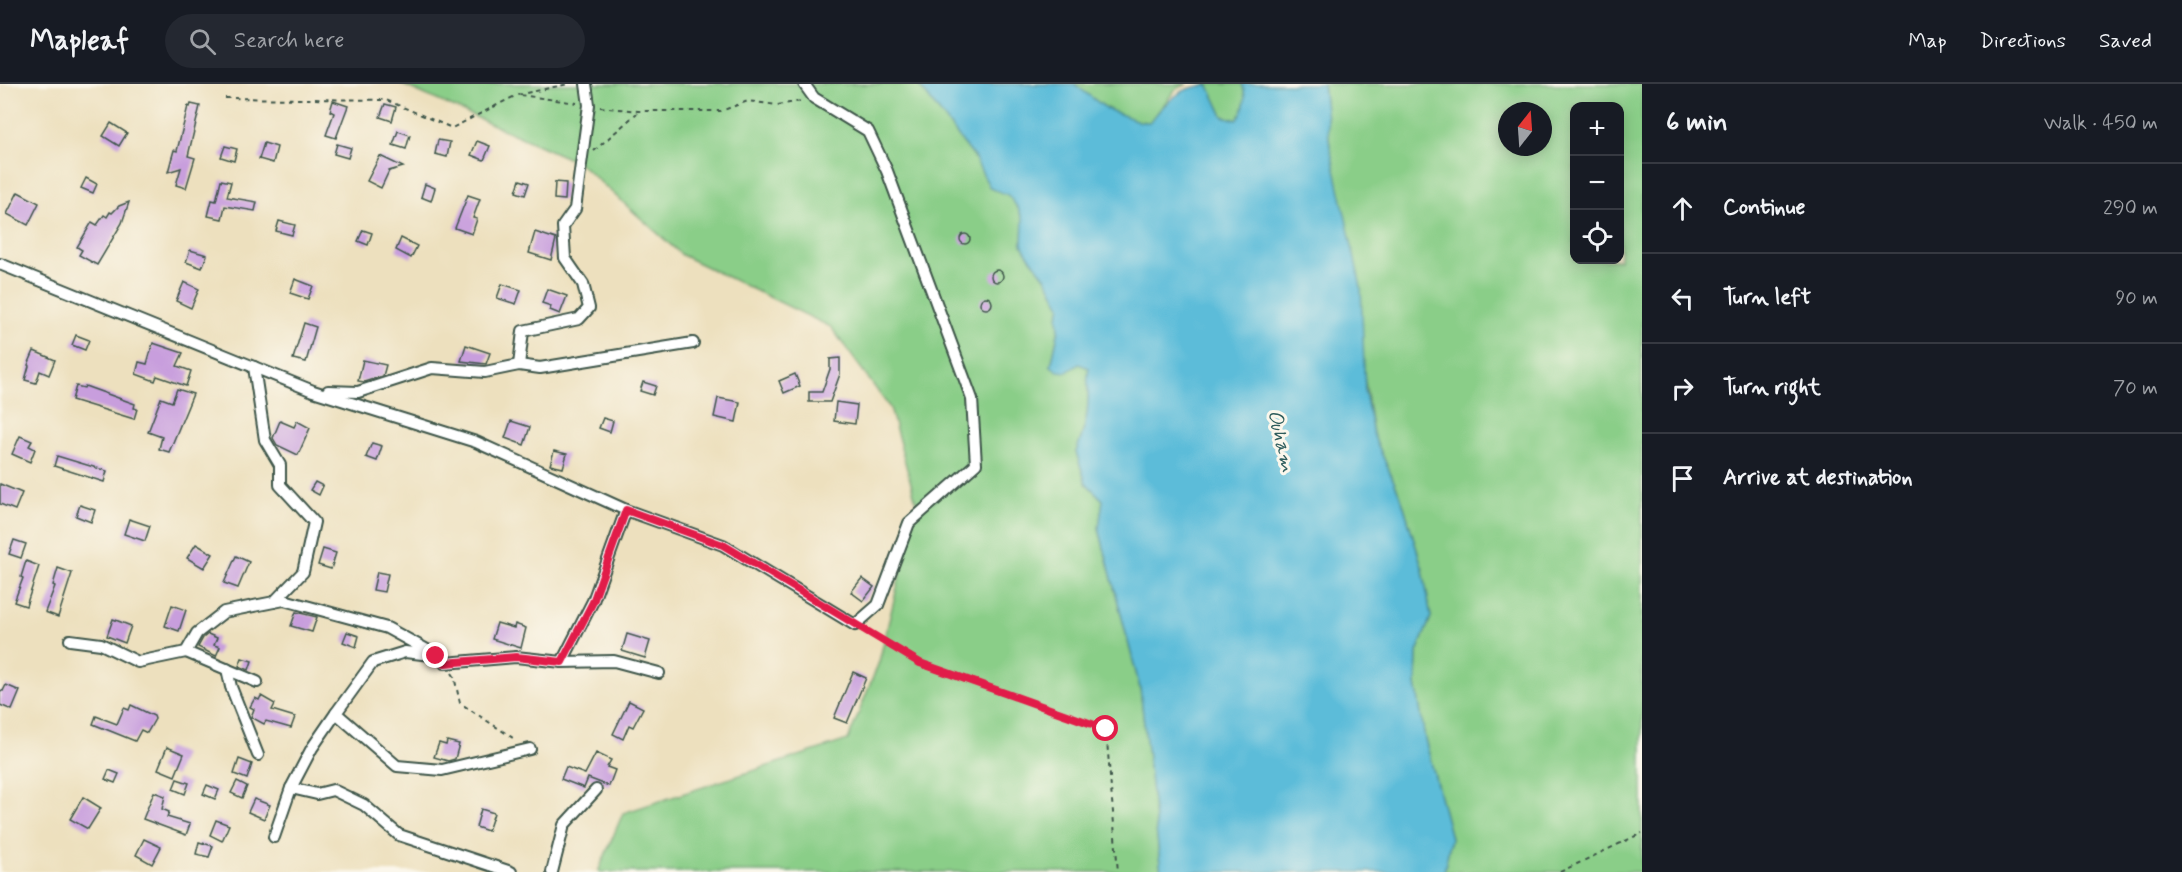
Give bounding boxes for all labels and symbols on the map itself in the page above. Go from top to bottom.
north arrow [1498,102,1552,156]
water label: Ouham [1260,407,1302,475]
route end [422,642,448,668]
route start [1092,715,1118,741]

